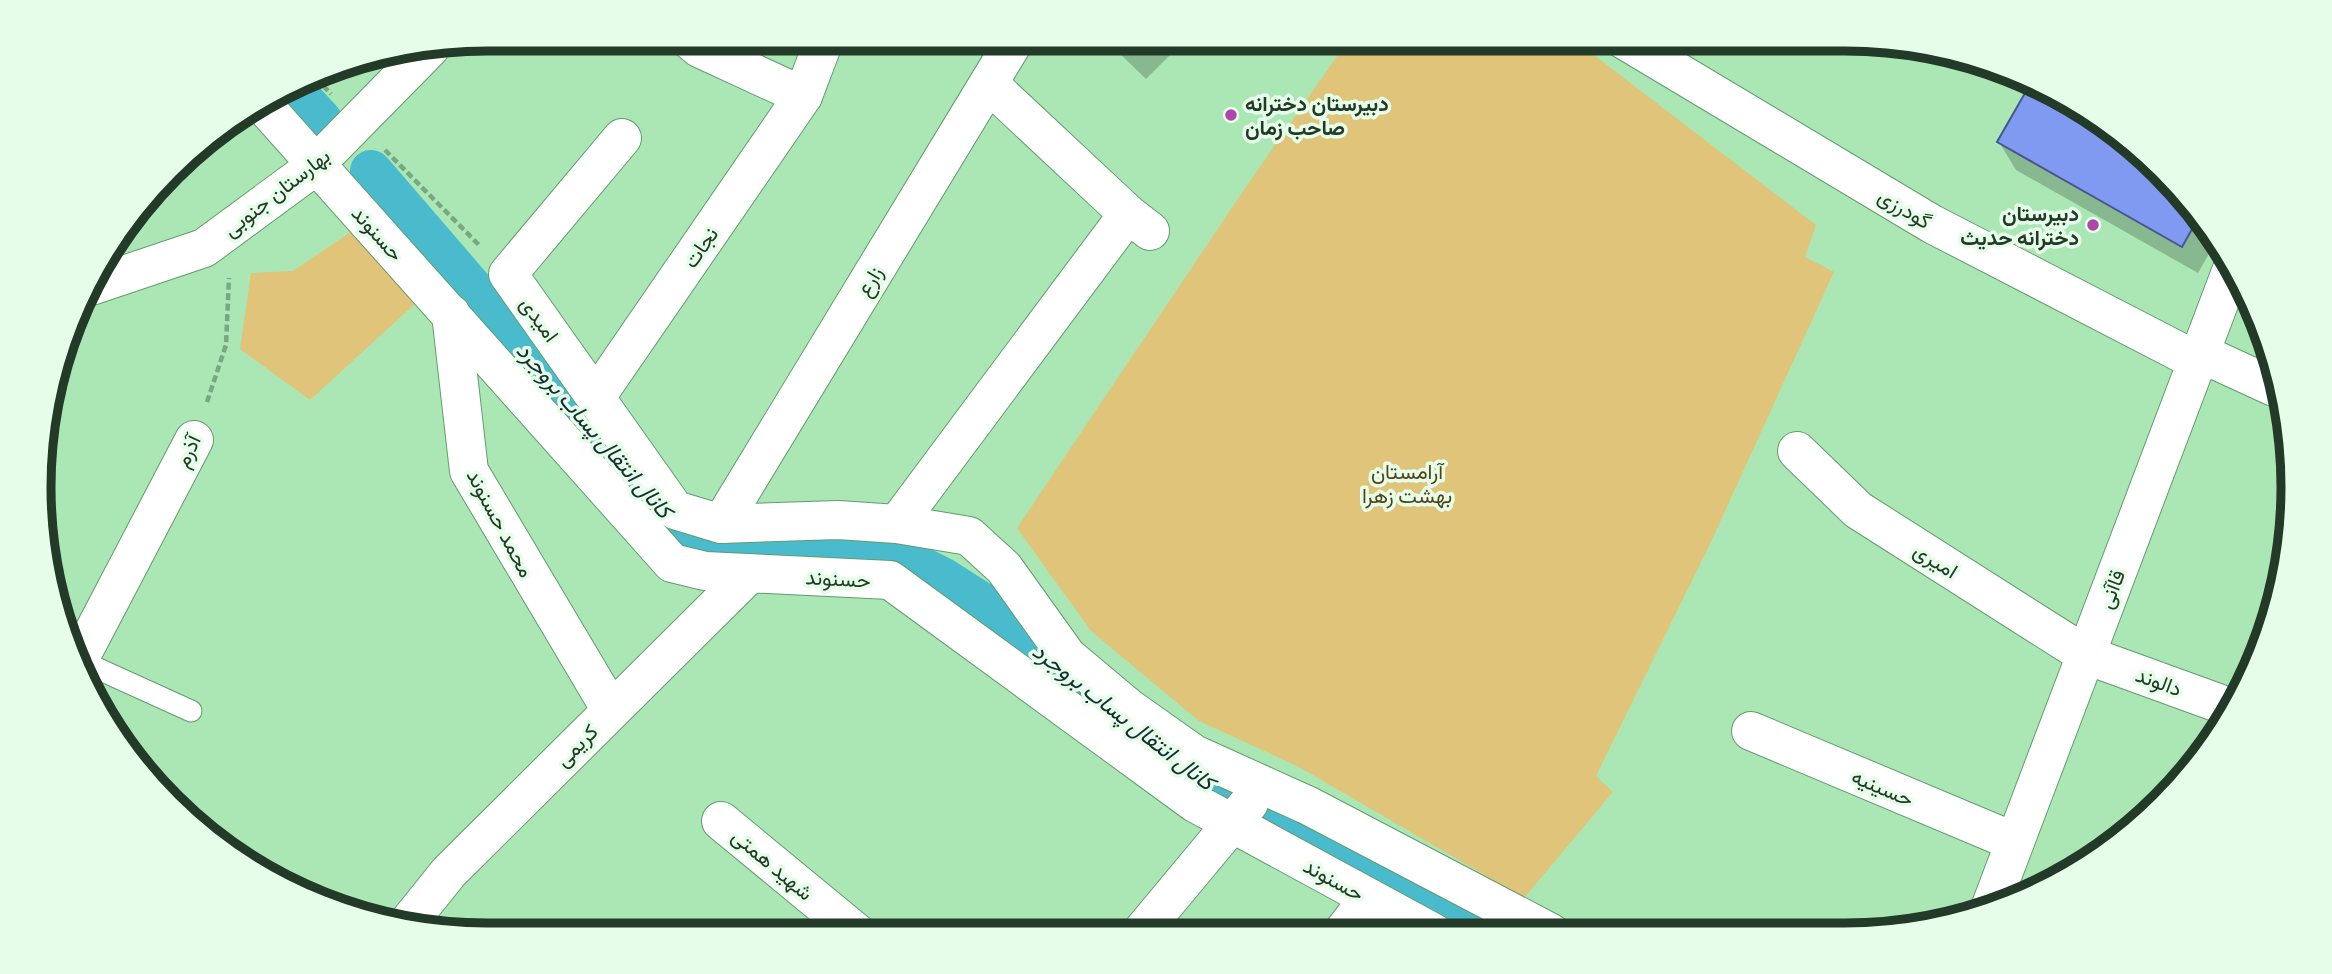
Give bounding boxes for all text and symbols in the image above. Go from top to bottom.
place label: دبیرستان دخترانه صاحب زمان [1245,87,1389,143]
marker: دبیرستان دخترانه صاحب زمان [1223,107,1239,123]
street label: بهارستان جنوبی [215,140,337,244]
street label: گودرزی [1872,179,1938,237]
place label: دبیرستان دخترانه حدیث [1960,197,2079,253]
street label: حسنوند [344,198,412,268]
marker: دبیرستان دخترانه حدیث [2085,217,2101,233]
street label: نجات [674,220,726,274]
street label: زارع [847,260,891,302]
street label: امیدی [512,290,568,348]
water label: کانال انتقال پساب بروجرد [509,334,684,529]
street label: آذرم [166,427,209,473]
park label: آرامستان بهشت زهرا [1362,455,1452,511]
street label: محمد حسنوند [459,463,543,583]
street label: امیری [1907,534,1965,586]
street label: حسنوند [805,560,871,596]
street label: قاآنی [2089,565,2133,613]
water label: کانال انتقال پساب بروجرد [1025,633,1226,801]
street label: دالوند [2131,658,2187,704]
street label: کریمی [547,716,605,774]
street label: حسینیه [1847,760,1919,814]
street label: شهید همتی [725,820,821,908]
street label: حسنوند [1298,849,1370,909]

